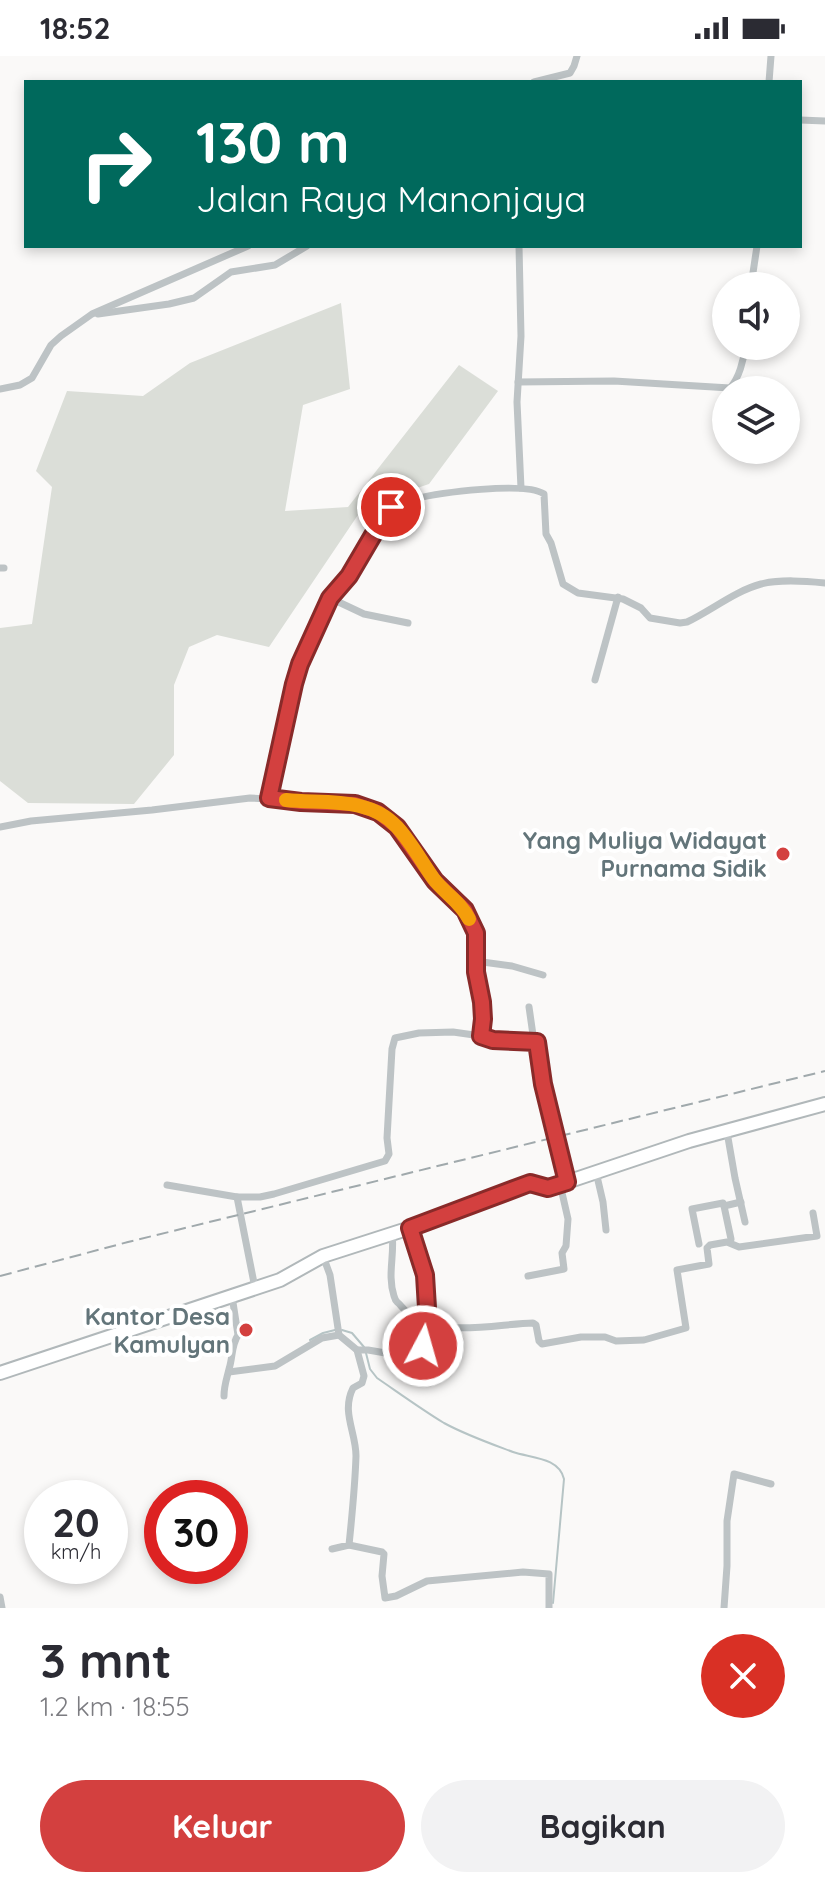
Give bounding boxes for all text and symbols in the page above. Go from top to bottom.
text: 18:52 [40,9,111,47]
text: 130 m [196,107,350,177]
icon: right [64,112,168,216]
text: Jalan Raya Manonjaya [196,176,586,221]
map controls [712,272,800,464]
button: sound [712,272,800,360]
button: layers [712,376,800,464]
pin [357,473,425,541]
icon: arrive [369,485,413,529]
place label: Yang Muliya Widayat Purnama Sidik [523,825,767,883]
marker: Yang Muliya Widayat Purnama Sidik [774,845,792,863]
place label: Kantor Desa Kamulyan [85,1301,230,1359]
position arrow [381,1304,465,1388]
marker: Kantor Desa Kamulyan [237,1321,255,1339]
speed limit sign: 30 [144,1480,248,1584]
text: 20 [52,1497,100,1547]
text: km/h [51,1539,101,1564]
text: 3 mnt [40,1630,172,1690]
button: close [701,1634,785,1718]
text: 1.2 km · 18:55 [40,1690,190,1723]
button: Keluar [40,1780,405,1872]
button: Bagikan [421,1780,785,1872]

